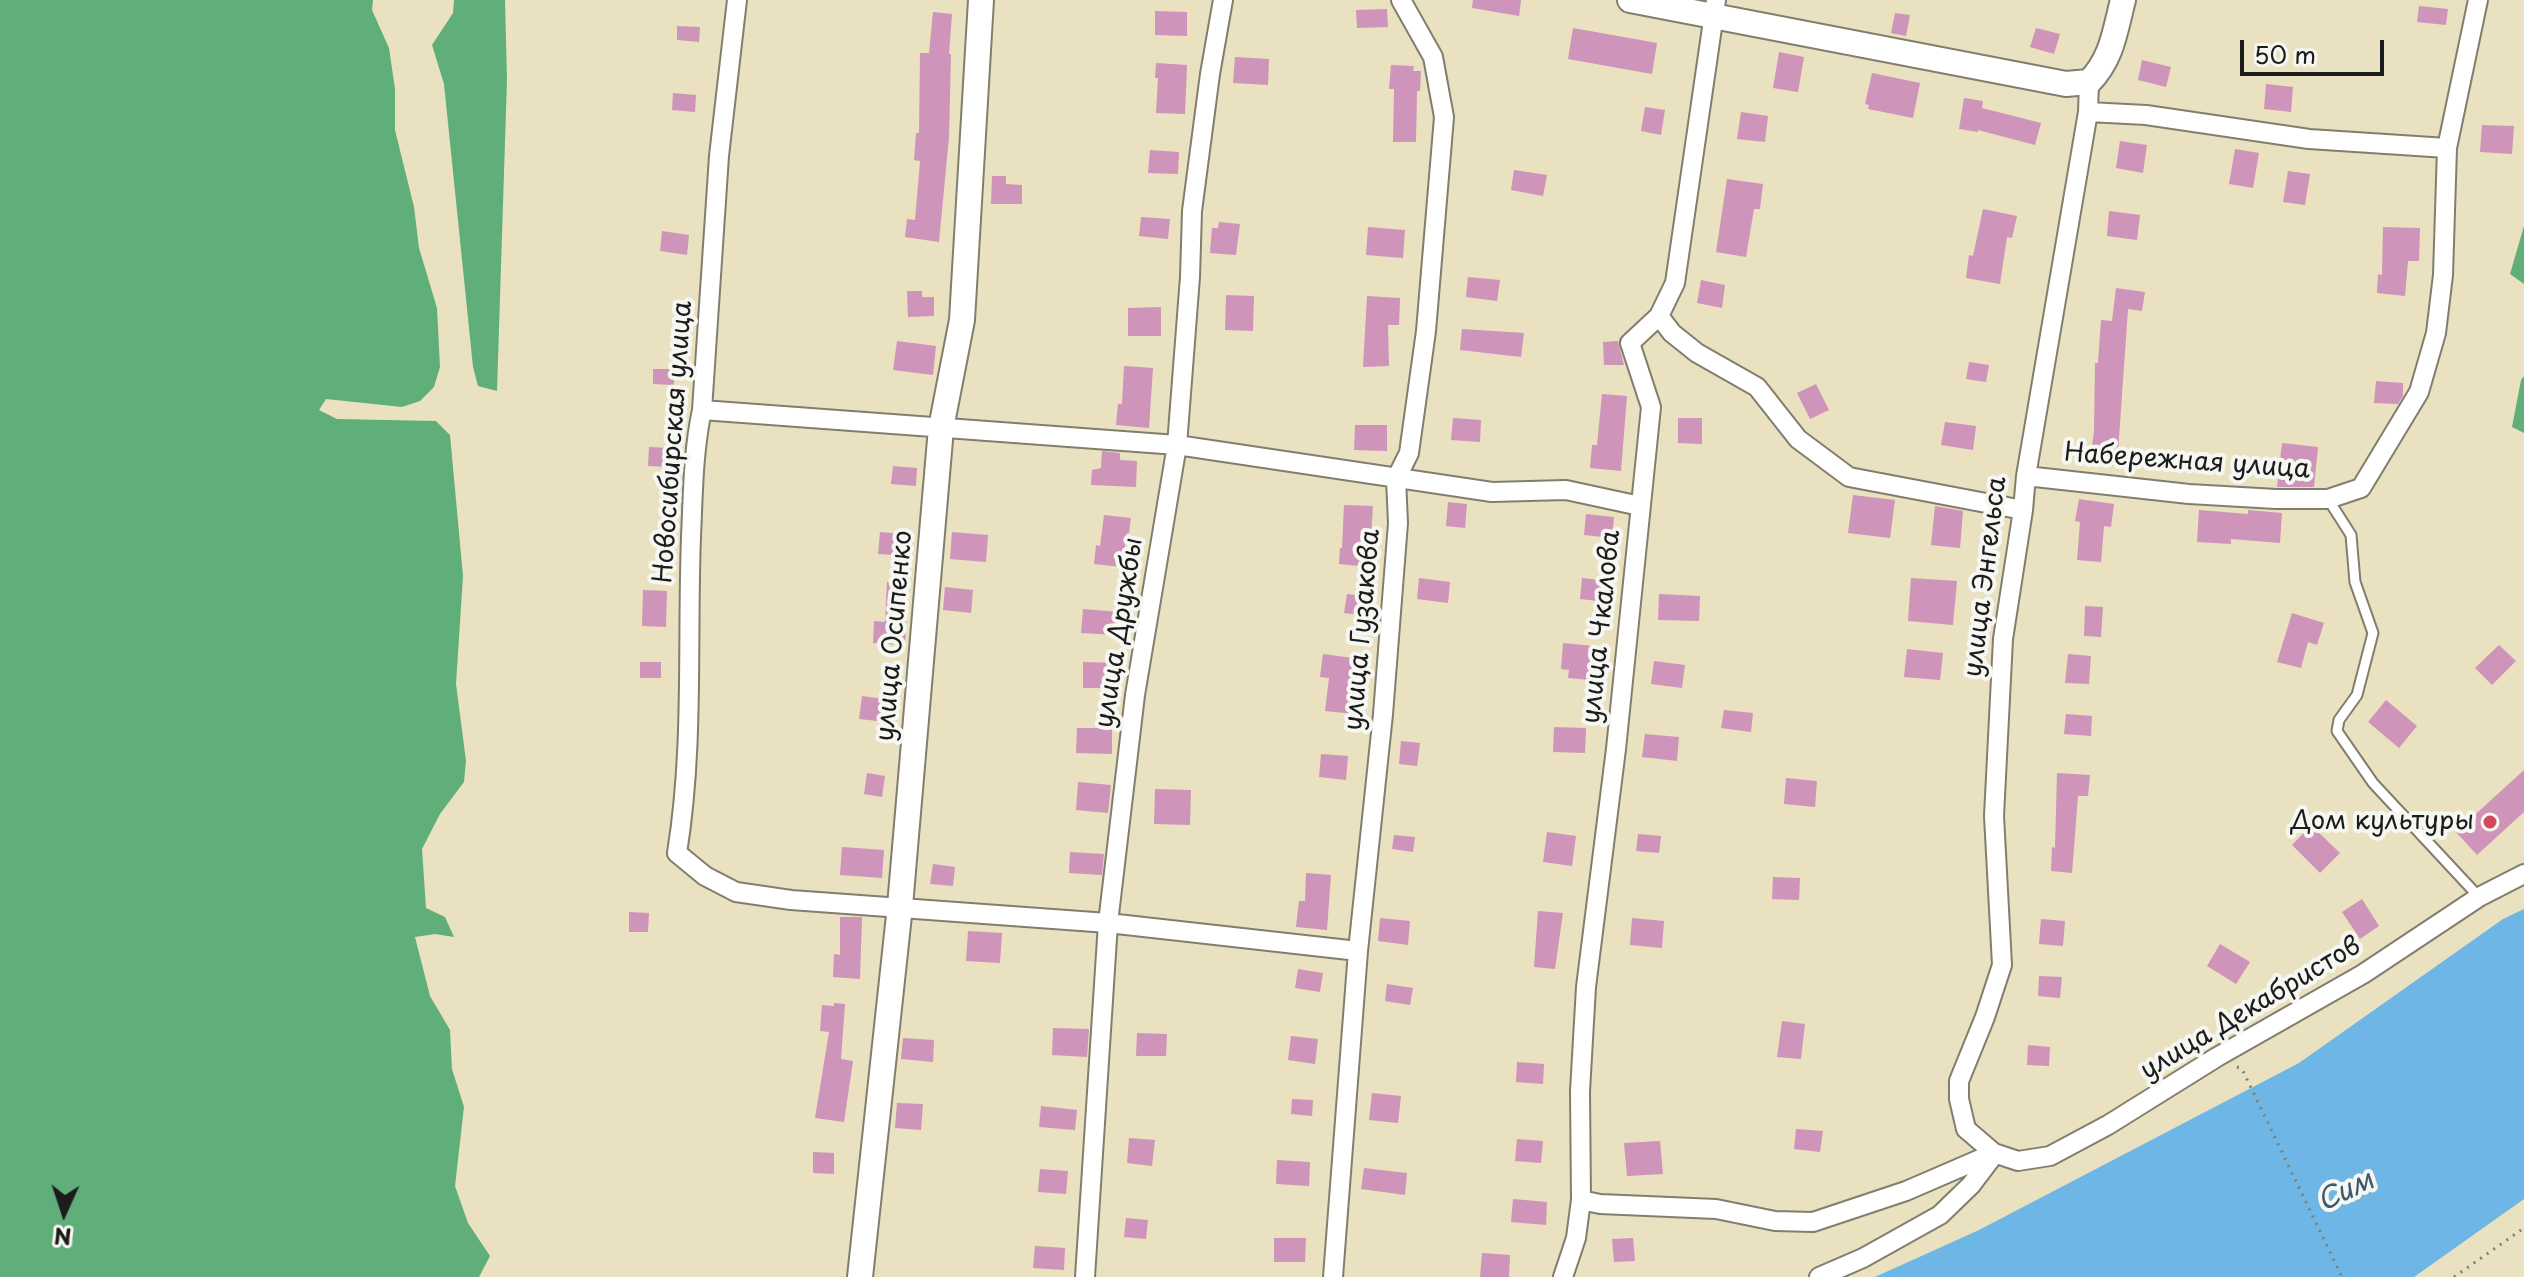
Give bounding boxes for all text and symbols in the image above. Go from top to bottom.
scale bar [2244,24,2388,74]
text: 50 m [2254,36,2316,72]
street label: Новосибирская улица [649,300,699,584]
street label: Набережная улица [2063,438,2311,486]
street label: улица Энгельса [1958,475,2014,679]
street label: улица Гузакова [1339,528,1387,732]
street label: улица Осипенко [870,529,920,743]
street label: улица Чкалова [1576,529,1628,725]
street label: улица Дружбы [1090,536,1150,730]
place label: Дом культуры [2291,806,2474,838]
marker: Дом культуры [2481,813,2499,831]
street label: улица Декабристов [2135,931,2367,1087]
water label: Сим [2312,1164,2380,1220]
north arrow [24,1173,104,1253]
text: N [53,1221,72,1254]

